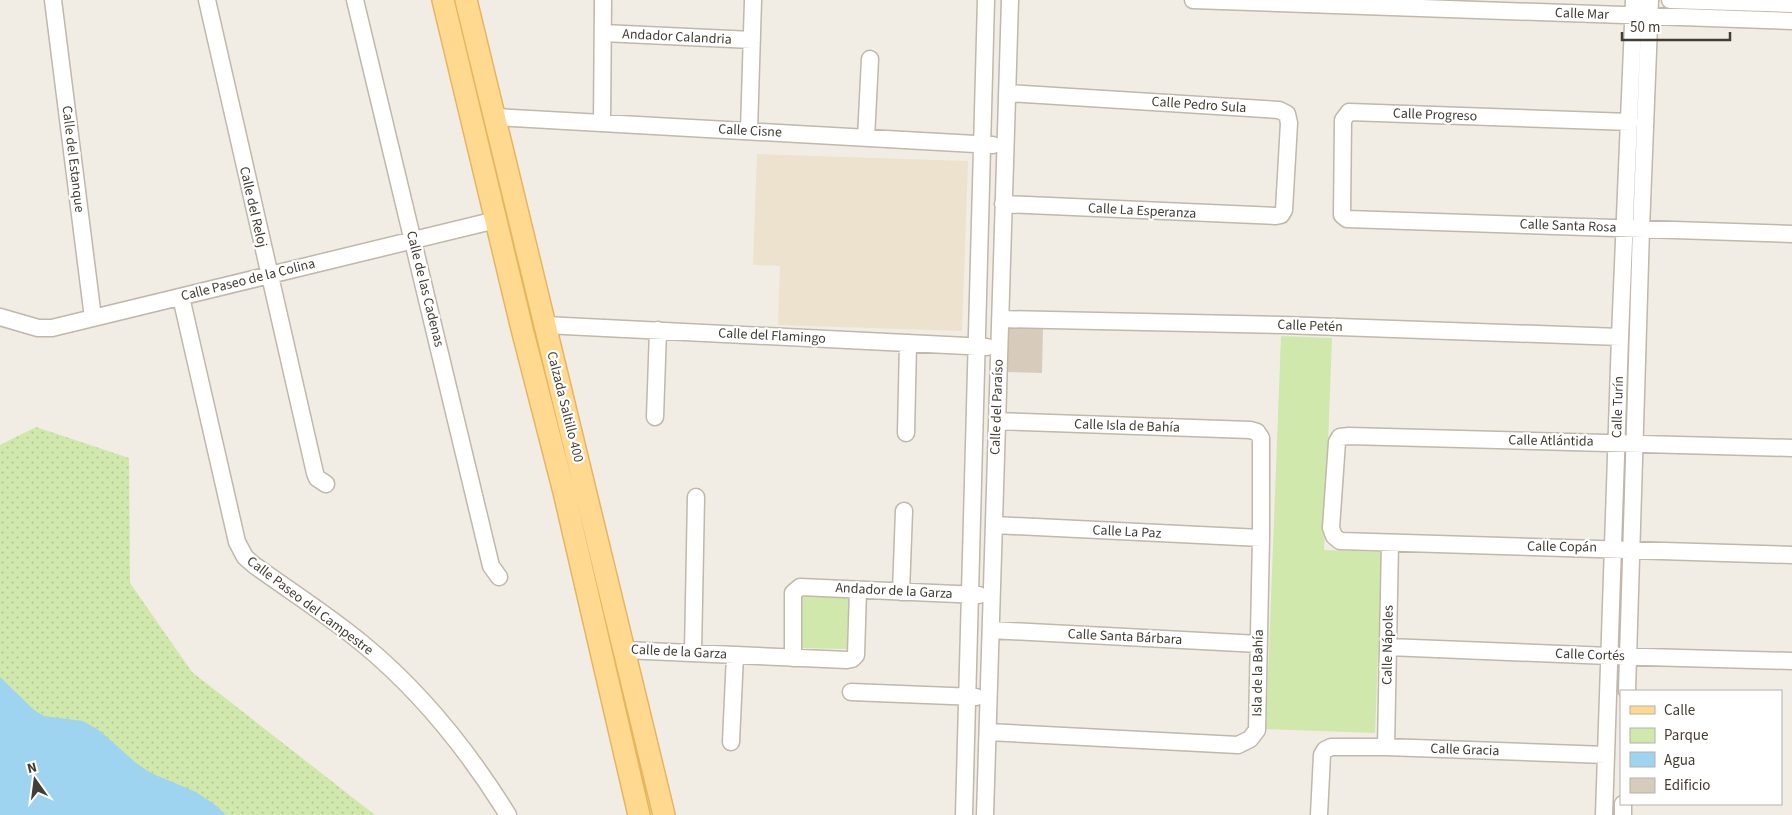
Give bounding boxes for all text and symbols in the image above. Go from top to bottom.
street label: Calle Mar [1555,3,1609,25]
scale bar [1622,10,1730,42]
text: 50 m [1630,17,1660,38]
street label: Andador Calandria [622,24,732,50]
street label: Calle Pedro Sula [1151,92,1247,118]
street label: Calle del Estanque [57,104,89,214]
street label: Calle Progreso [1393,104,1477,126]
street label: Calle Cisne [718,119,782,143]
street label: Calle del Reloj [234,165,272,249]
street label: Calle La Esperanza [1087,198,1197,224]
street label: Calle Santa Rosa [1519,214,1617,238]
street label: Calle de las Cadenas [401,229,449,349]
street label: Calle Paseo de la Colina [179,254,317,306]
street label: Calle Petén [1277,315,1343,337]
street label: Calle del Flamingo [718,323,826,349]
street label: Calzada Saltillo 400 [542,349,588,465]
street label: Calle del Paraíso [985,359,1009,455]
street label: Calle Turín [1607,375,1629,439]
street label: Calle Isla de Bahía [1074,414,1180,438]
street label: Calle Atlántida [1508,430,1594,452]
street label: Calle La Paz [1092,520,1162,544]
street label: Calle Copán [1527,536,1597,558]
street label: Calle Paseo del Campestre [243,552,378,660]
street label: Andador de la Garza [835,578,953,604]
street label: Calle Nápoles [1377,605,1399,685]
street label: Calle Santa Bárbara [1067,624,1183,650]
street label: Isla de la Bahía [1247,629,1269,717]
street label: Calle de la Garza [631,639,727,665]
street label: Calle Cortés [1555,644,1625,666]
legend [1620,690,1782,805]
text: Calle [1664,700,1695,721]
text: Parque [1664,725,1708,746]
street label: Calle Gracia [1430,739,1500,761]
text: Agua [1664,750,1695,771]
north arrow [10,755,60,805]
text: N [25,758,39,779]
text: Edificio [1664,775,1711,796]

